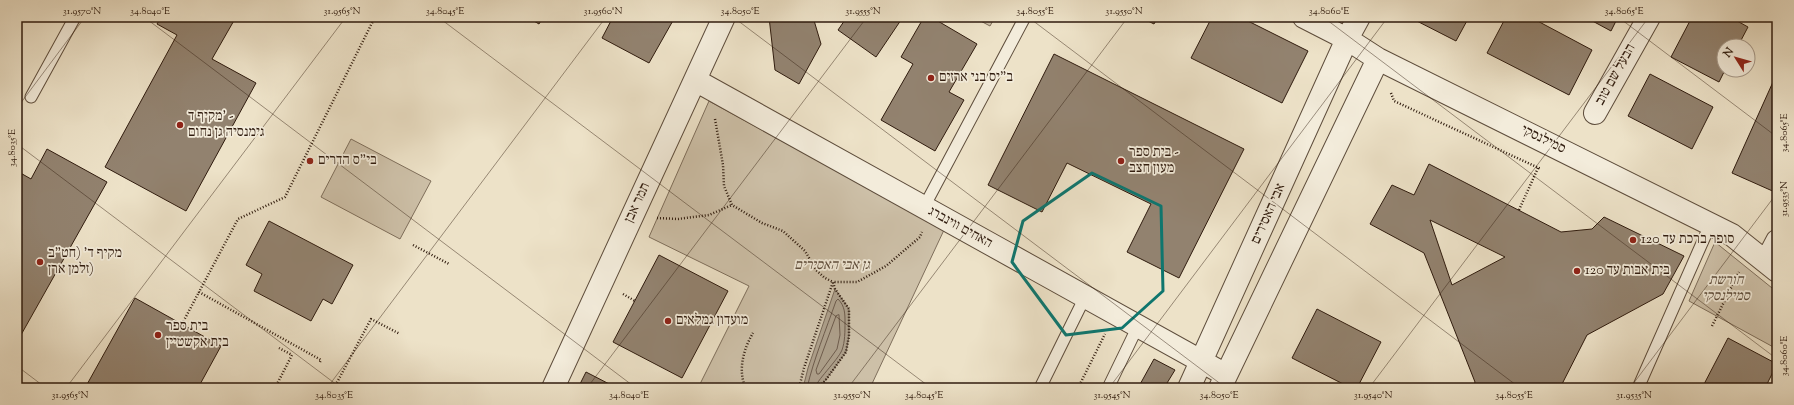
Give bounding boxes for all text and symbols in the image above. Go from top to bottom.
text: 31.9570°N [63,4,101,19]
text: 34.8040°E [130,4,170,19]
text: 31.9565°N [323,4,361,19]
text: 34.8045°E [426,4,464,19]
text: 31.9560°N [584,4,622,19]
text: 34.8050°E [720,4,760,19]
text: 31.9555°N [845,4,881,19]
text: 34.8055°E [1016,4,1054,19]
text: 31.9550°N [1105,4,1143,19]
text: 34.8060°E [1309,4,1349,19]
text: 34.8065°E [1605,4,1643,19]
north arrow [1716,38,1756,78]
street label: הבעל שם טוב [1591,41,1641,109]
text: N [1719,44,1738,62]
place label: ב"יס בני ארזים [939,68,1013,88]
marker: ב"יס בני ארזים [926,73,936,83]
place label: מקיף ד' - גימנסיה גן נחום [188,107,265,143]
text: 34.8065°E [1777,114,1792,152]
marker: מקיף ד' - גימנסיה גן נחום [175,120,185,130]
street label: סמילנסקי [1517,121,1569,159]
text: 34.8035°E [5,129,20,167]
place label: בית ספר - מעון חצב [1129,143,1179,179]
place label: בי"ס הדרים [318,151,377,171]
marker: בי"ס הדרים [305,156,315,166]
marker: בית ספר - מעון חצב [1116,156,1126,166]
street label: תמר אבן [620,180,656,226]
street label: אבי האסירים [1247,180,1291,248]
text: 31.9535°N [1777,181,1792,217]
street label: האחים ווינברג [924,202,996,254]
place label: סופר ברכת עד 120 [1641,230,1734,250]
marker: סופר ברכת עד 120 [1628,235,1638,245]
place label: מקיף ד' (חט"ב זלמן ארן) [48,244,122,280]
park label: גן אבי האסירים [794,256,871,276]
marker: מקיף ד' (חט"ב זלמן ארן) [35,257,45,267]
place label: בית אבות עד 120 [1585,261,1670,281]
marker: בית אבות עד 120 [1572,266,1582,276]
park label: חורשת סמילנסקי [1702,271,1751,307]
place label: מועדון גמלאים [676,311,748,331]
marker: מועדון גמלאים [663,316,673,326]
place label: בית ספר בית אקשטיין [166,317,229,353]
marker: בית ספר בית אקשטיין [153,330,163,340]
text: 34.8060°E [1777,336,1792,376]
text: 31.9565°N [51,388,89,403]
text: 34.8035°E [315,388,353,403]
text: 34.8040°E [609,388,649,403]
text: 31.9550°N [833,388,871,403]
text: 34.8045°E [905,388,943,403]
text: 31.9545°N [1093,388,1131,403]
text: 34.8050°E [1199,388,1239,403]
text: 31.9540°N [1354,388,1392,403]
text: 34.8055°E [1495,388,1533,403]
text: 31.9535°N [1616,388,1652,403]

